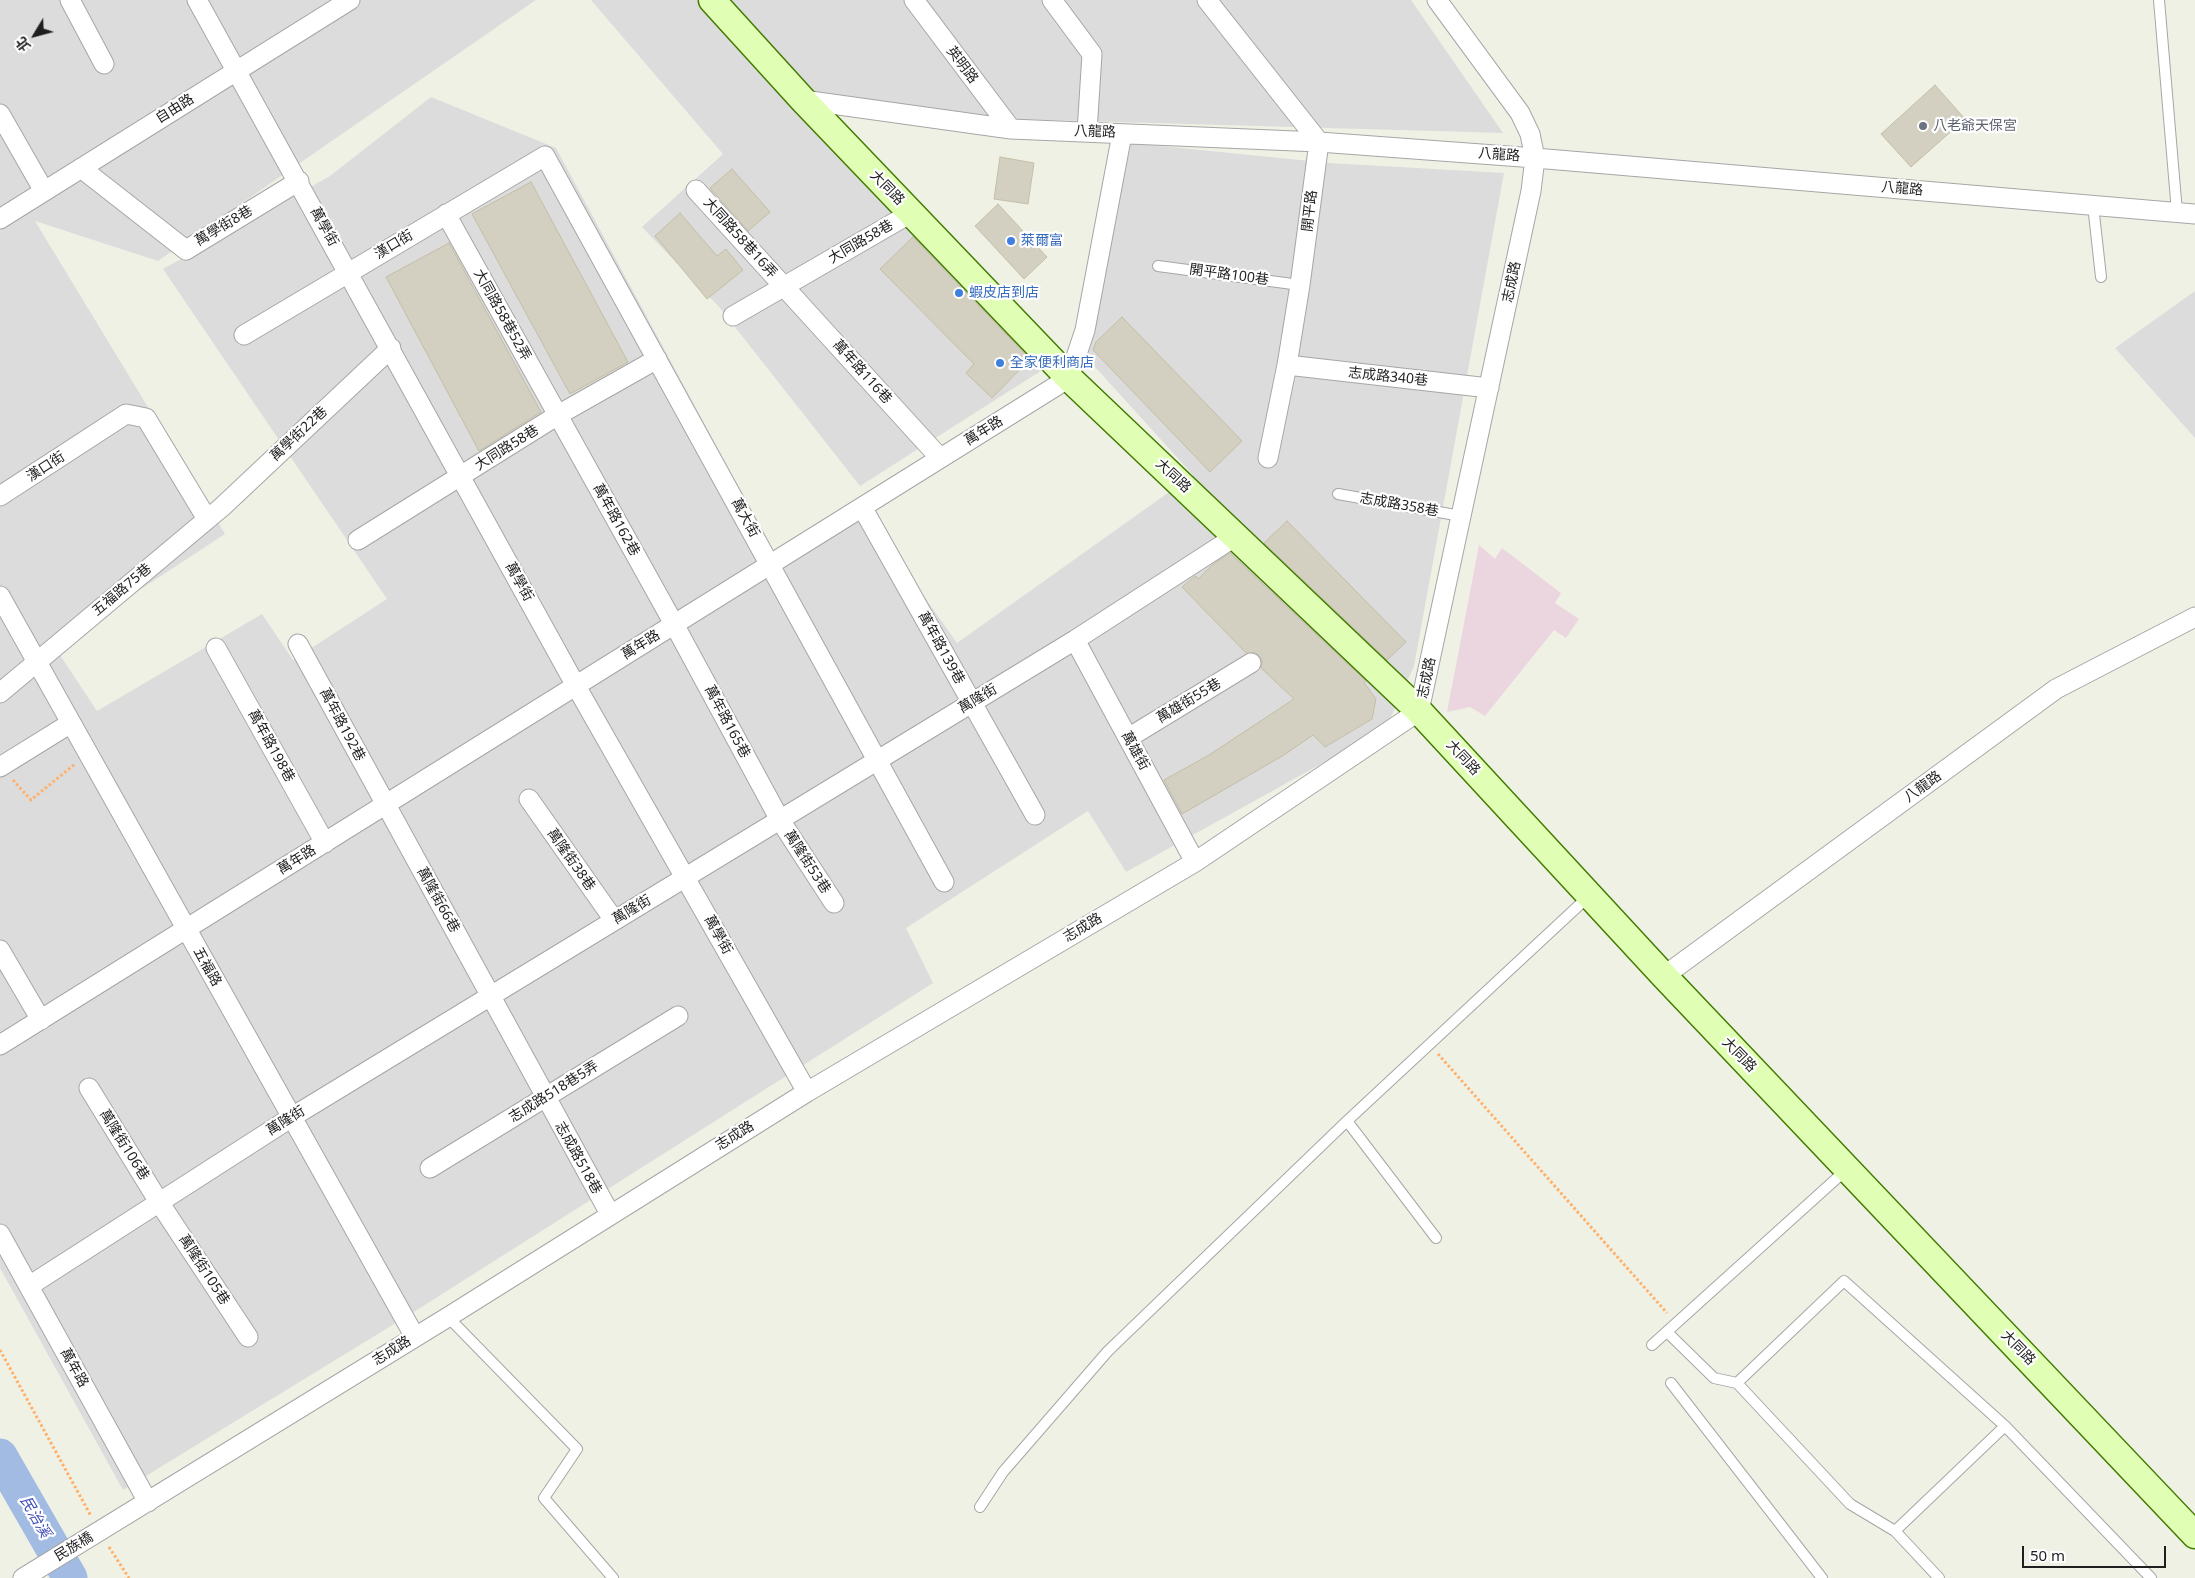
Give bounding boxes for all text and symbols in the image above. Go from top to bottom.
north arrow [10,10,60,60]
text: 北 [11,33,34,56]
street label: 英明路 [943,43,981,87]
street label: 自由路 [153,91,197,127]
place label: 八老爺天保宮 [1933,118,2017,134]
marker: 八老爺天保宮 [1917,120,1929,132]
street label: 八龍路 [1074,123,1116,141]
street label: 八龍路 [1477,145,1521,165]
street label: 大同路 [866,167,908,209]
street label: 八龍路 [1880,179,1924,199]
street label: 開平路 [1299,189,1321,233]
street label: 大同路58巷16弄 [700,194,780,282]
street label: 萬學街8巷 [192,202,256,250]
street label: 萬學街 [306,205,342,249]
street label: 大同路58巷 [826,217,896,267]
street label: 漢口街 [372,227,416,263]
place label: 萊爾富 [1021,233,1063,249]
marker: 萊爾富 [1005,235,1017,247]
street label: 志成路 [1499,260,1525,304]
street label: 開平路100巷 [1188,261,1270,289]
street label: 大同路58巷52弄 [470,266,534,364]
place label: 蝦皮店到店 [969,285,1039,301]
marker: 蝦皮店到店 [953,287,965,299]
street label: 萬年路116巷 [829,337,895,407]
place label: 全家便利商店 [1010,355,1094,371]
marker: 全家便利商店 [994,357,1006,369]
street label: 志成路340巷 [1347,364,1429,390]
street label: 萬學街22巷 [267,403,331,465]
street label: 萬年路 [962,413,1006,449]
street label: 大同路58巷 [472,422,542,474]
street label: 漢口街 [24,449,68,485]
street label: 大同路 [1152,456,1194,496]
street label: 萬年路162巷 [589,481,643,559]
street label: 志成路358巷 [1358,490,1440,520]
street label: 萬大街 [727,496,763,540]
street label: 五福路75巷 [89,560,155,620]
street label: 萬學街 [501,560,537,604]
street label: 萬年路139巷 [914,609,968,687]
street label: 萬年路 [619,627,663,663]
street label: 志成路 [1414,656,1440,700]
street label: 萬雄街55巷 [1154,675,1224,727]
street label: 萬隆街 [956,681,1000,717]
street label: 萬年路165巷 [701,683,753,761]
street label: 萬年路192巷 [316,686,368,764]
street label: 萬年路198巷 [244,707,298,785]
street label: 萬雄街 [1117,729,1153,773]
street label: 大同路 [1443,737,1483,779]
street label: 八龍路 [1901,768,1945,806]
street label: 萬隆街38巷 [543,826,599,894]
street label: 萬隆街53巷 [780,827,834,897]
street label: 萬年路 [275,842,319,878]
street label: 萬隆街66巷 [413,864,463,936]
street label: 萬隆街 [610,892,654,928]
street label: 志成路 [1061,910,1105,946]
street label: 萬學街 [700,913,736,957]
street label: 五福路 [189,945,225,989]
street label: 大同路 [1718,1034,1760,1076]
street label: 志成路518巷5弄 [506,1058,602,1126]
street label: 萬隆街 [264,1103,308,1139]
street label: 萬隆街106巷 [96,1107,152,1183]
street label: 志成路 [713,1118,757,1154]
street label: 志成路518巷 [551,1119,605,1197]
street label: 萬隆街105巷 [175,1232,233,1308]
street label: 大同路 [1997,1327,2039,1369]
street label: 志成路 [370,1333,414,1369]
street label: 萬年路 [56,1346,92,1390]
water label: 民治溪 [16,1493,54,1541]
street label: 民族橋 [52,1529,96,1565]
scale bar [2025,1536,2169,1568]
text: 50 m [2030,1545,2065,1565]

